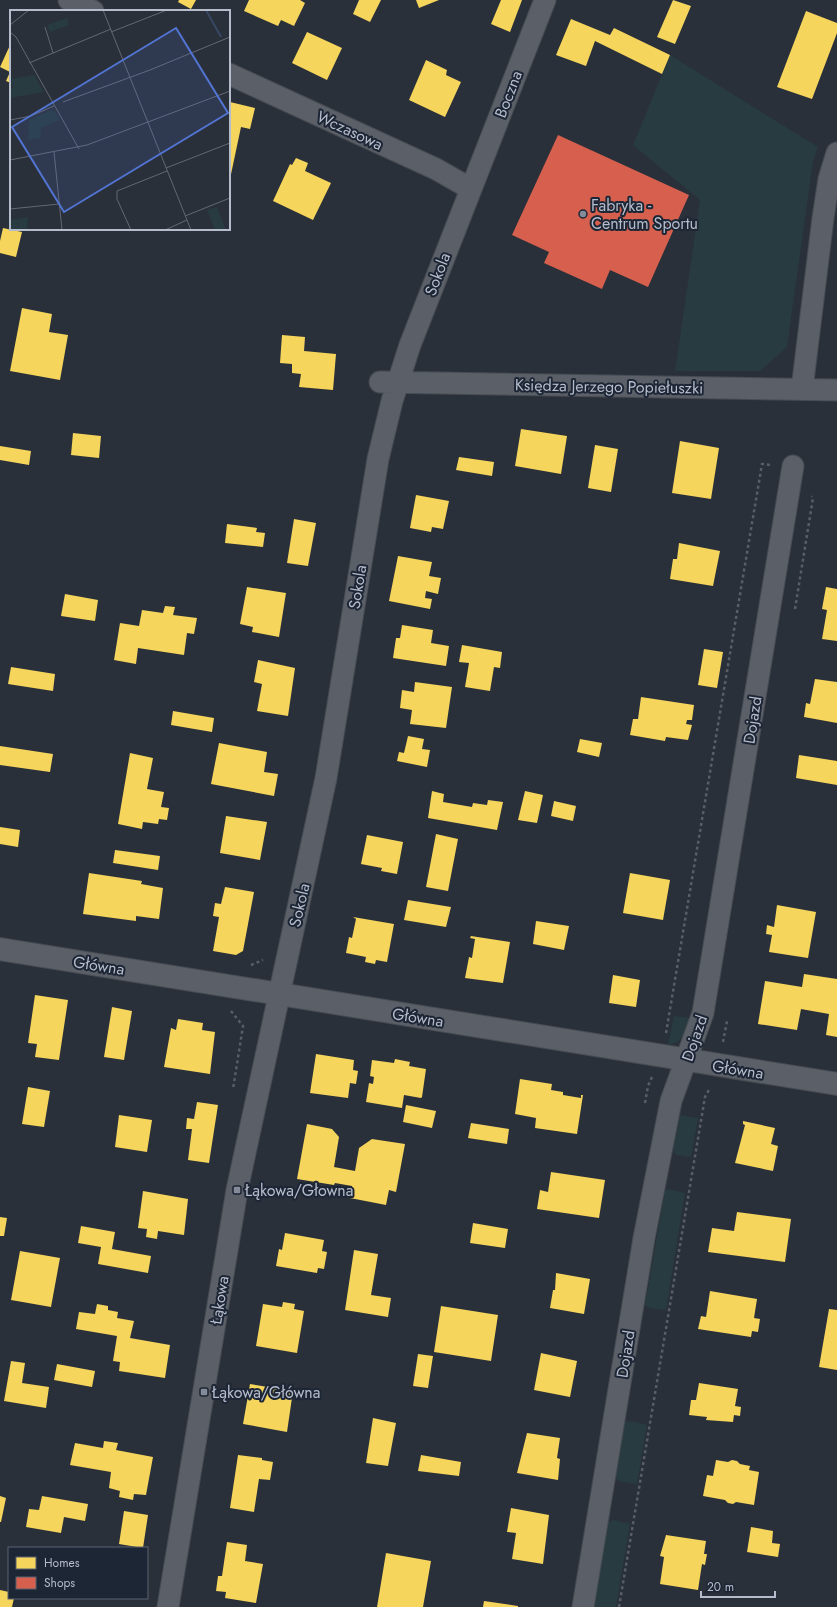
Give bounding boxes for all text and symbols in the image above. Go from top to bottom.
inset map [10,10,230,230]
street label: Boczna [489,67,528,121]
street label: Wczasowa [313,105,387,156]
place label: Fabryka - Centrum Sportu [591,194,698,235]
marker: Fabryka - Centrum Sportu [578,209,588,219]
street label: Sokola [419,249,456,299]
street label: Księdza Jerzego Popiełuszki [515,373,703,400]
street label: Sokola [343,563,372,611]
street label: Dojazd [737,695,768,745]
street label: Sokola [283,881,316,929]
street label: Główna [72,950,126,981]
street label: Główna [391,1002,445,1033]
street label: Dojazd [676,1012,713,1065]
street label: Główna [711,1054,765,1085]
place label: Łąkowa/Głowna [244,1179,353,1202]
marker: Łąkowa/Głowna [232,1185,242,1195]
street label: Łąkowa [204,1274,235,1327]
street label: Dojazd [610,1329,641,1379]
place label: Łąkowa/Główna [211,1381,320,1404]
marker: Łąkowa/Główna [199,1387,209,1397]
legend [8,1547,148,1599]
text: Homes [44,1554,80,1572]
scale bar [701,1573,775,1599]
text: Shops [44,1574,75,1592]
text: 20 m [707,1578,734,1596]

